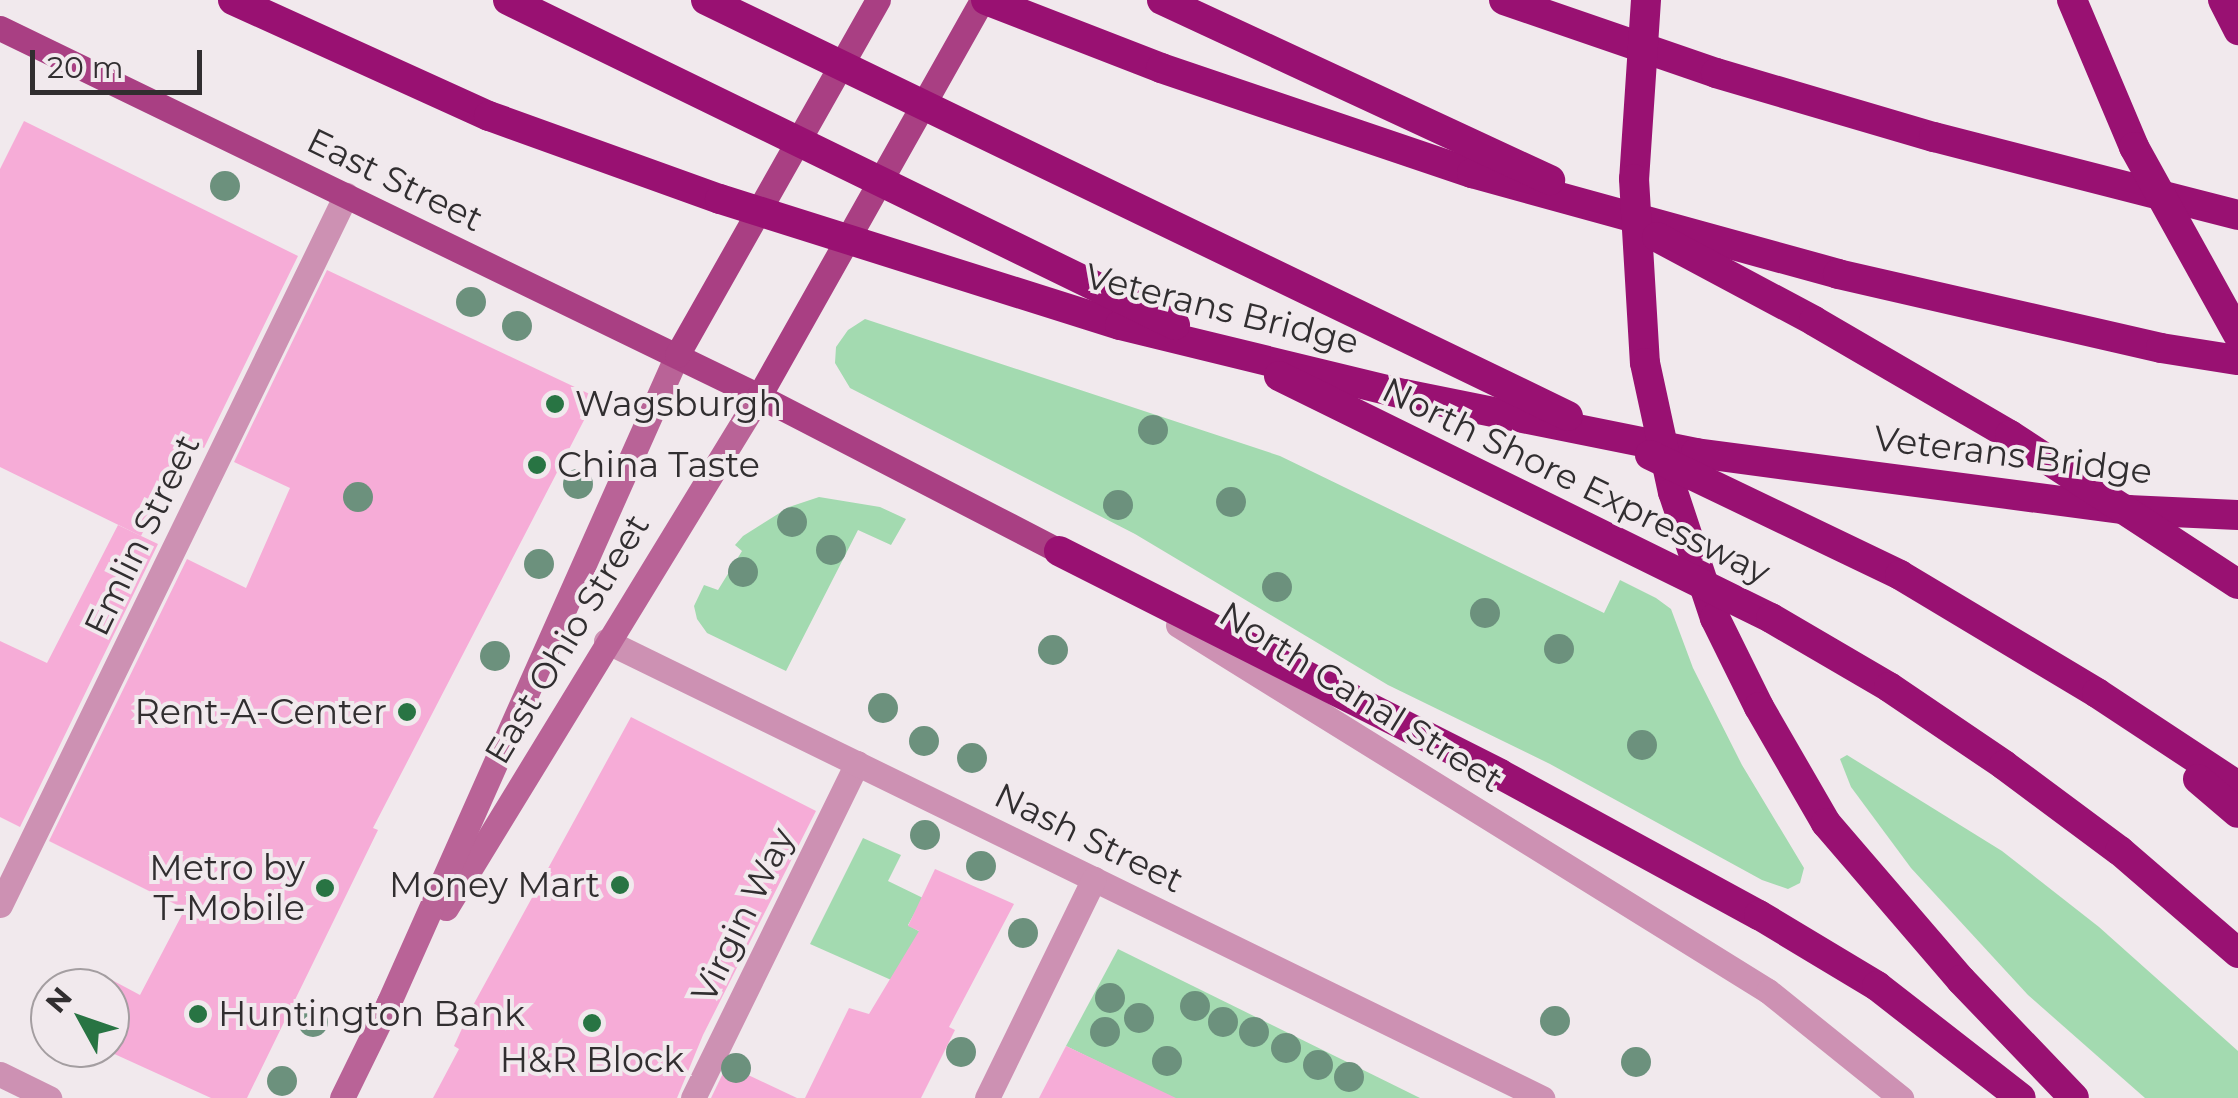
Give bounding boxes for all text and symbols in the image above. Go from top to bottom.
scale bar [35,30,208,92]
text: 20 m [47,49,124,86]
street label: East Street [300,119,490,241]
street label: Veterans Bridge [1081,255,1363,363]
street label: North Shore Expressway [1375,369,1777,593]
place label: Wagsburgh [575,383,782,425]
marker: Wagsburgh [544,393,566,415]
street label: Veterans Bridge [1872,417,2154,493]
street label: Emlin Street [75,428,209,642]
place label: China Taste [557,444,760,486]
marker: China Taste [526,454,548,476]
street label: East Ohio Street [476,507,658,771]
street label: North Canal Street [1212,593,1510,801]
place label: Rent-A-Center [134,691,387,733]
marker: Rent-A-Center [396,701,418,723]
street label: Nash Street [988,774,1190,902]
street label: Virgin Way [683,821,803,1009]
place label: Metro by T-Mobile [149,847,305,929]
place label: Money Mart [389,864,600,906]
marker: Money Mart [609,874,631,896]
marker: Metro by T-Mobile [314,877,336,899]
north arrow [30,968,130,1068]
text: N [38,980,79,1020]
place label: Huntington Bank [218,993,525,1035]
marker: Huntington Bank [187,1003,209,1025]
marker: H&R Block [581,1012,603,1034]
place label: H&R Block [500,1039,684,1081]

